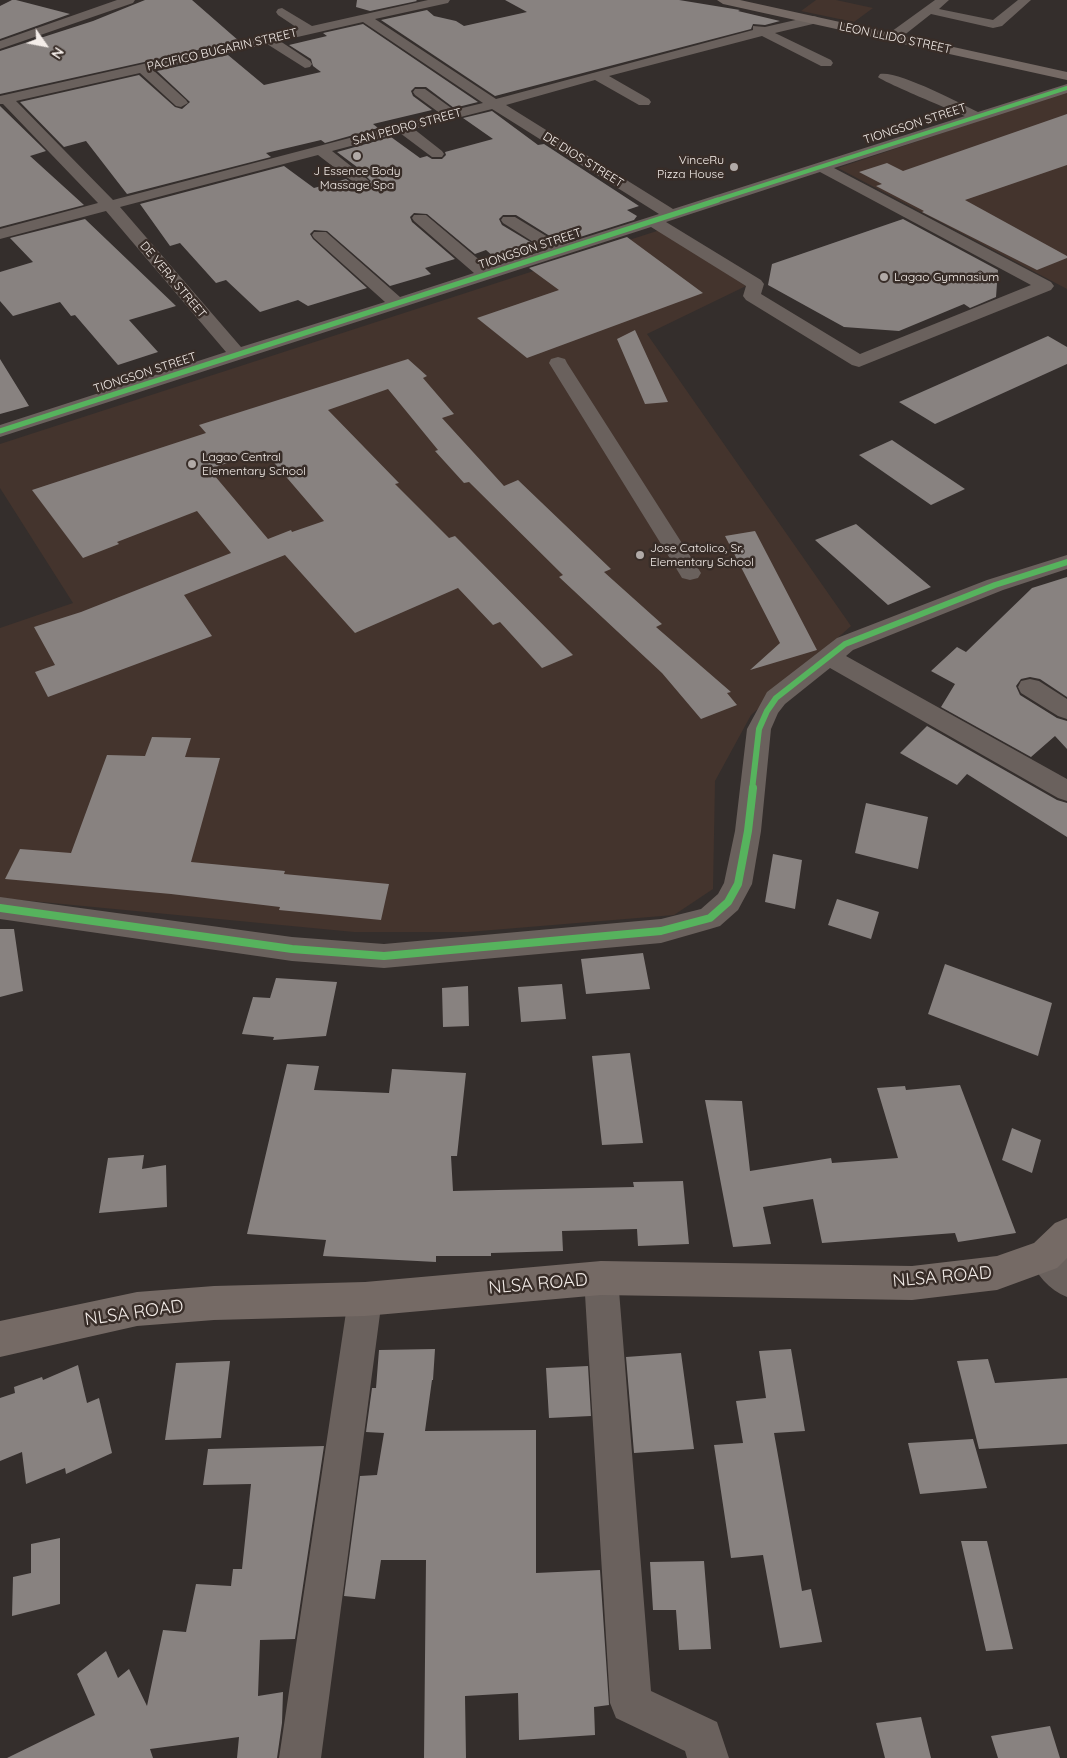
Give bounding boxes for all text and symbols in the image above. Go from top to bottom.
street label: LEON LLIDO STREET [838,19,952,57]
north arrow [20,20,70,70]
street label: PACIFICO BUGARIN STREET [145,26,299,74]
text: N [47,44,68,62]
street label: TIONGSON STREET [862,101,968,147]
street label: SAN PEDRO STREET [351,105,463,149]
street label: DE DIOS STREET [540,129,626,191]
marker: J Essence Body Massage Spa [351,150,363,162]
place label: VinceRu Pizza House [657,153,724,181]
marker: VinceRu Pizza House [728,161,740,173]
place label: J Essence Body Massage Spa [313,164,401,192]
street label: TIONGSON STREET [477,226,583,272]
street label: DE VERA STREET [137,239,209,321]
place label: Lagao Gymnasium [894,270,999,284]
marker: Lagao Gymnasium [878,271,890,283]
street label: TIONGSON STREET [92,350,198,396]
place label: Lagao Central Elementary School [202,450,306,478]
marker: Lagao Central Elementary School [186,458,198,470]
place label: Jose Catolico, Sr. Elementary School [650,541,754,569]
marker: Jose Catolico, Sr. Elementary School [634,549,646,561]
street label: NLSA ROAD [891,1262,993,1292]
street label: NLSA ROAD [487,1269,589,1299]
street label: NLSA ROAD [83,1295,185,1331]

